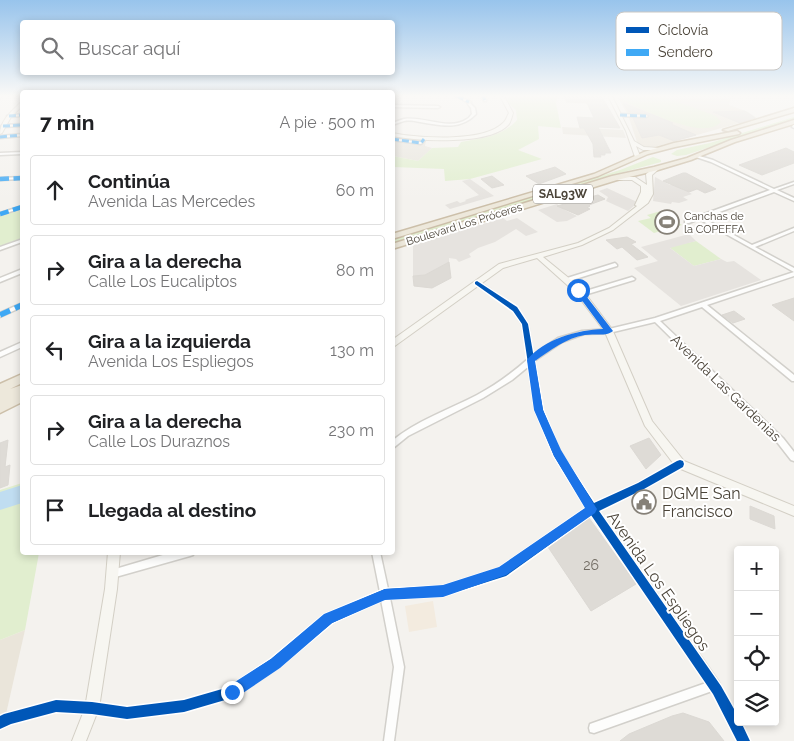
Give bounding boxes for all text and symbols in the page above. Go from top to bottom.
legend [616,12,782,70]
search box [20,20,395,75]
text: Ciclovía [658,22,708,38]
icon: search [38,34,66,62]
text: Buscar aquí [78,37,180,59]
text: Sendero [658,44,713,60]
text: 7 min [40,110,94,135]
text: A pie · 500 m [280,113,375,132]
text: Continúa [88,170,170,192]
icon: ahead [41,176,69,204]
text: 60 m [336,181,374,200]
road number: SAL93W [533,184,593,203]
text: Avenida Las Mercedes [88,192,255,211]
street label: Boulevard Los Próceres [405,201,524,248]
sports icon: Canchas de la COPEFFA [654,209,680,235]
place label: Canchas de la COPEFFA [684,210,745,236]
text: Gira a la derecha [88,250,242,272]
icon: right [41,256,69,284]
text: 80 m [336,261,374,280]
text: Calle Los Eucaliptos [88,272,237,291]
route start [567,279,590,302]
text: Gira a la izquierda [88,330,251,352]
street label: Avenida Las Gardenias [668,331,784,445]
icon: left [41,336,69,364]
text: 130 m [330,341,374,360]
text: Avenida Los Espliegos [88,352,254,371]
text: Gira a la derecha [88,410,242,432]
icon: right [41,416,69,444]
text: 230 m [329,421,374,440]
text: Calle Los Duraznos [88,432,230,451]
place label: DGME San Francisco [662,484,741,521]
public building icon: DGME San Francisco [631,489,657,515]
icon: arrive [41,496,69,524]
text: Llegada al destino [88,499,256,521]
street label: Avenida Los Espliegos [603,508,714,655]
map controls [734,546,779,726]
button: + [734,546,779,591]
house number: 26 [583,557,599,573]
button: − [734,591,779,636]
button: locate [734,636,779,681]
route end [221,681,244,704]
button: layers [734,681,779,726]

